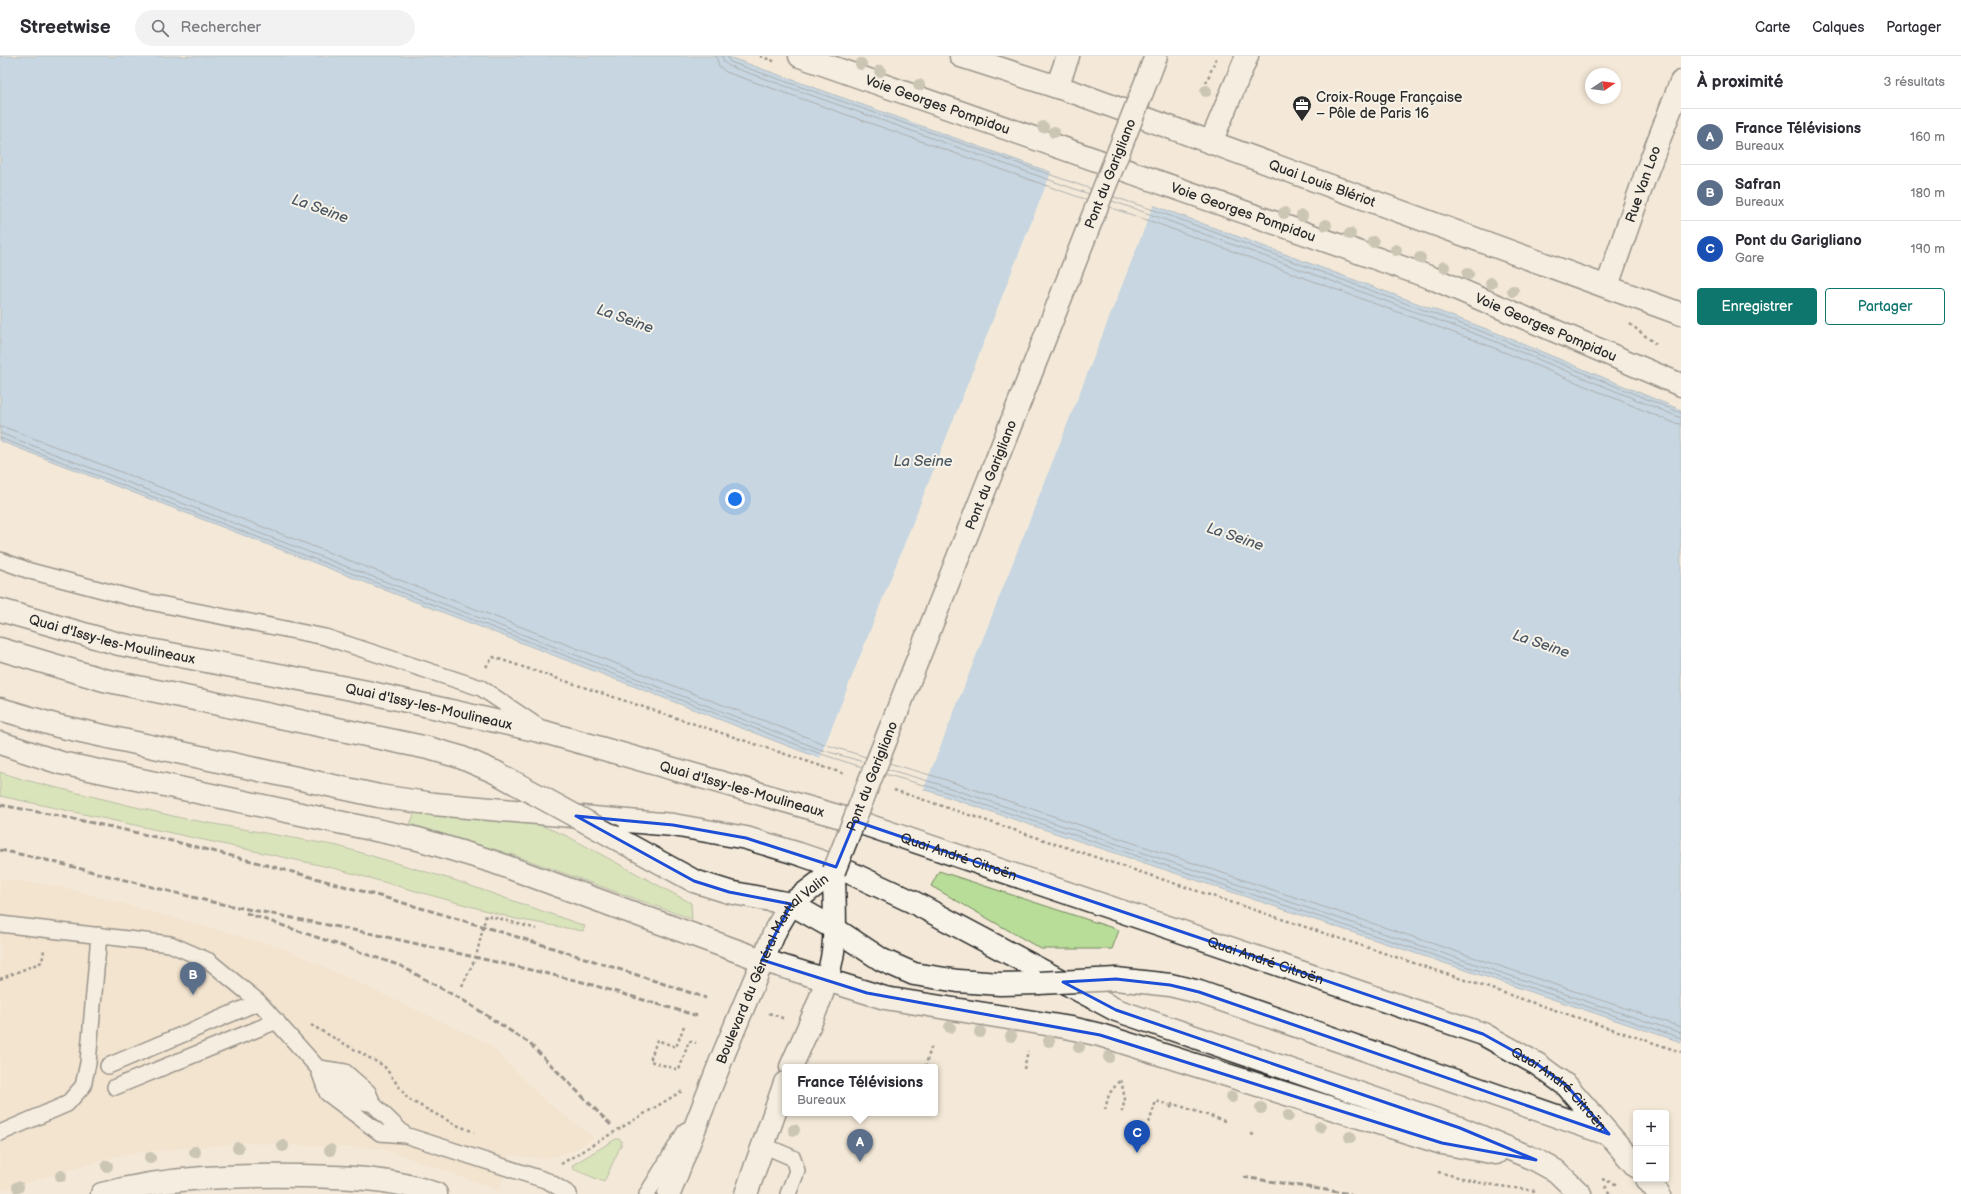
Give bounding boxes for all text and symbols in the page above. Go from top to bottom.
search box [135,10,415,46]
text: Streetwise [20,16,111,39]
icon: search [149,17,171,39]
text: Rechercher [181,18,261,37]
text: Carte [1755,19,1790,36]
text: Calques [1812,19,1864,36]
text: Partager [1886,19,1941,36]
north arrow [1585,68,1621,104]
street label: Voie Georges Pompidou [863,71,1012,138]
text: À proximité [1697,72,1783,92]
text: 3 résultats [1883,74,1945,90]
place label: Croix-Rouge Française – Pôle de Paris 16 [1316,89,1462,122]
office icon: Croix-Rouge Française – Pôle de Paris 16 [1291,94,1313,122]
street label: Pont du Garigliano [1080,116,1139,231]
text: France Télévisions [1735,119,1861,138]
text: A [1706,129,1714,145]
text: 160 m [1910,129,1945,145]
text: Bureaux [1735,138,1784,154]
street label: Rue Van Loo [1621,143,1664,225]
street label: Quai Louis Blériot [1267,156,1379,210]
text: Safran [1735,175,1781,194]
street label: Voie Georges Pompidou [1169,178,1318,245]
text: B [1705,185,1715,201]
text: 180 m [1910,185,1945,201]
water label: La Seine [289,190,351,228]
text: Bureaux [1735,194,1784,210]
text: Pont du Garigliano [1735,231,1862,250]
text: C [1705,241,1715,257]
text: 190 m [1911,241,1945,257]
text: Gare [1735,250,1764,266]
button: Enregistrer [1697,288,1817,325]
button: Partager [1825,288,1945,325]
street label: Voie Georges Pompidou [1473,289,1619,365]
water label: La Seine [594,300,656,338]
street label: Pont du Garigliano [961,417,1020,532]
water label: La Seine [894,452,953,471]
your location [725,489,745,509]
water label: La Seine [1204,518,1266,556]
street label: Quai d'Issy-les-Moulineaux [27,610,197,667]
water label: La Seine [1510,625,1572,663]
street label: Quai d'Issy-les-Moulineaux [344,680,515,733]
street label: Pont du Garigliano [842,719,901,834]
street label: Quai d'Issy-les-Moulineaux [658,757,827,820]
street label: Quai André Citroën [898,829,1019,884]
street label: Boulevard du Général Martial Valin [712,870,832,1066]
street label: Quai André Citroën [1205,933,1326,988]
pin: B [180,962,206,995]
street label: Quai André Citroën [1508,1043,1610,1134]
popup [782,1064,938,1116]
text: France Télévisions [797,1073,923,1092]
text: Bureaux [797,1092,846,1108]
map controls [1633,1110,1669,1182]
button: + [1633,1110,1669,1146]
pin: C [1124,1120,1150,1153]
pin: A [847,1129,873,1162]
button: − [1633,1146,1669,1182]

